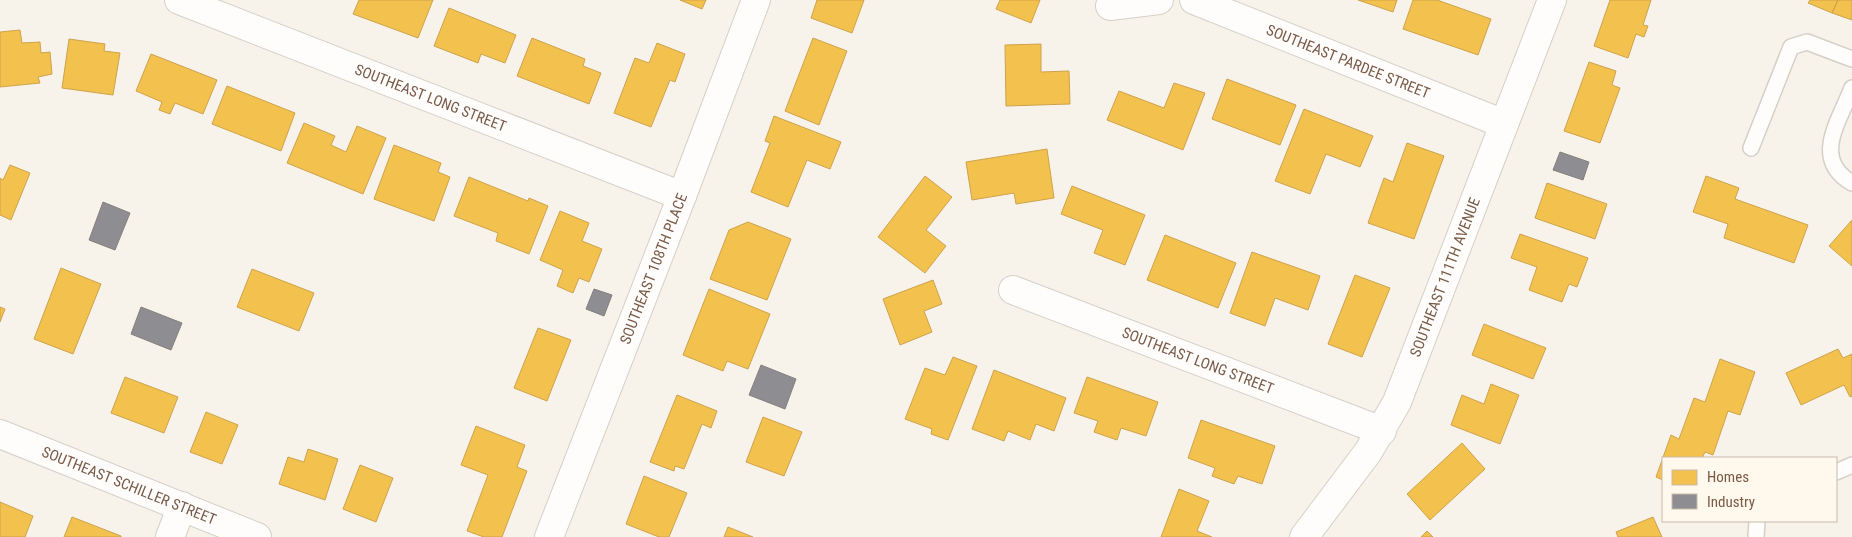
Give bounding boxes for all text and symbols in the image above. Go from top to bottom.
street label: SOUTHEAST PARDEE STREET [1264,21,1433,102]
street label: SOUTHEAST LONG STREET [352,60,509,136]
street label: SOUTHEAST 108TH PLACE [616,191,691,347]
street label: SOUTHEAST 111TH AVENUE [1406,195,1484,359]
street label: SOUTHEAST LONG STREET [1120,324,1277,398]
street label: SOUTHEAST SCHILLER STREET [39,443,219,529]
legend [1662,457,1837,522]
text: Homes [1707,468,1749,486]
text: Industry [1707,493,1755,511]

